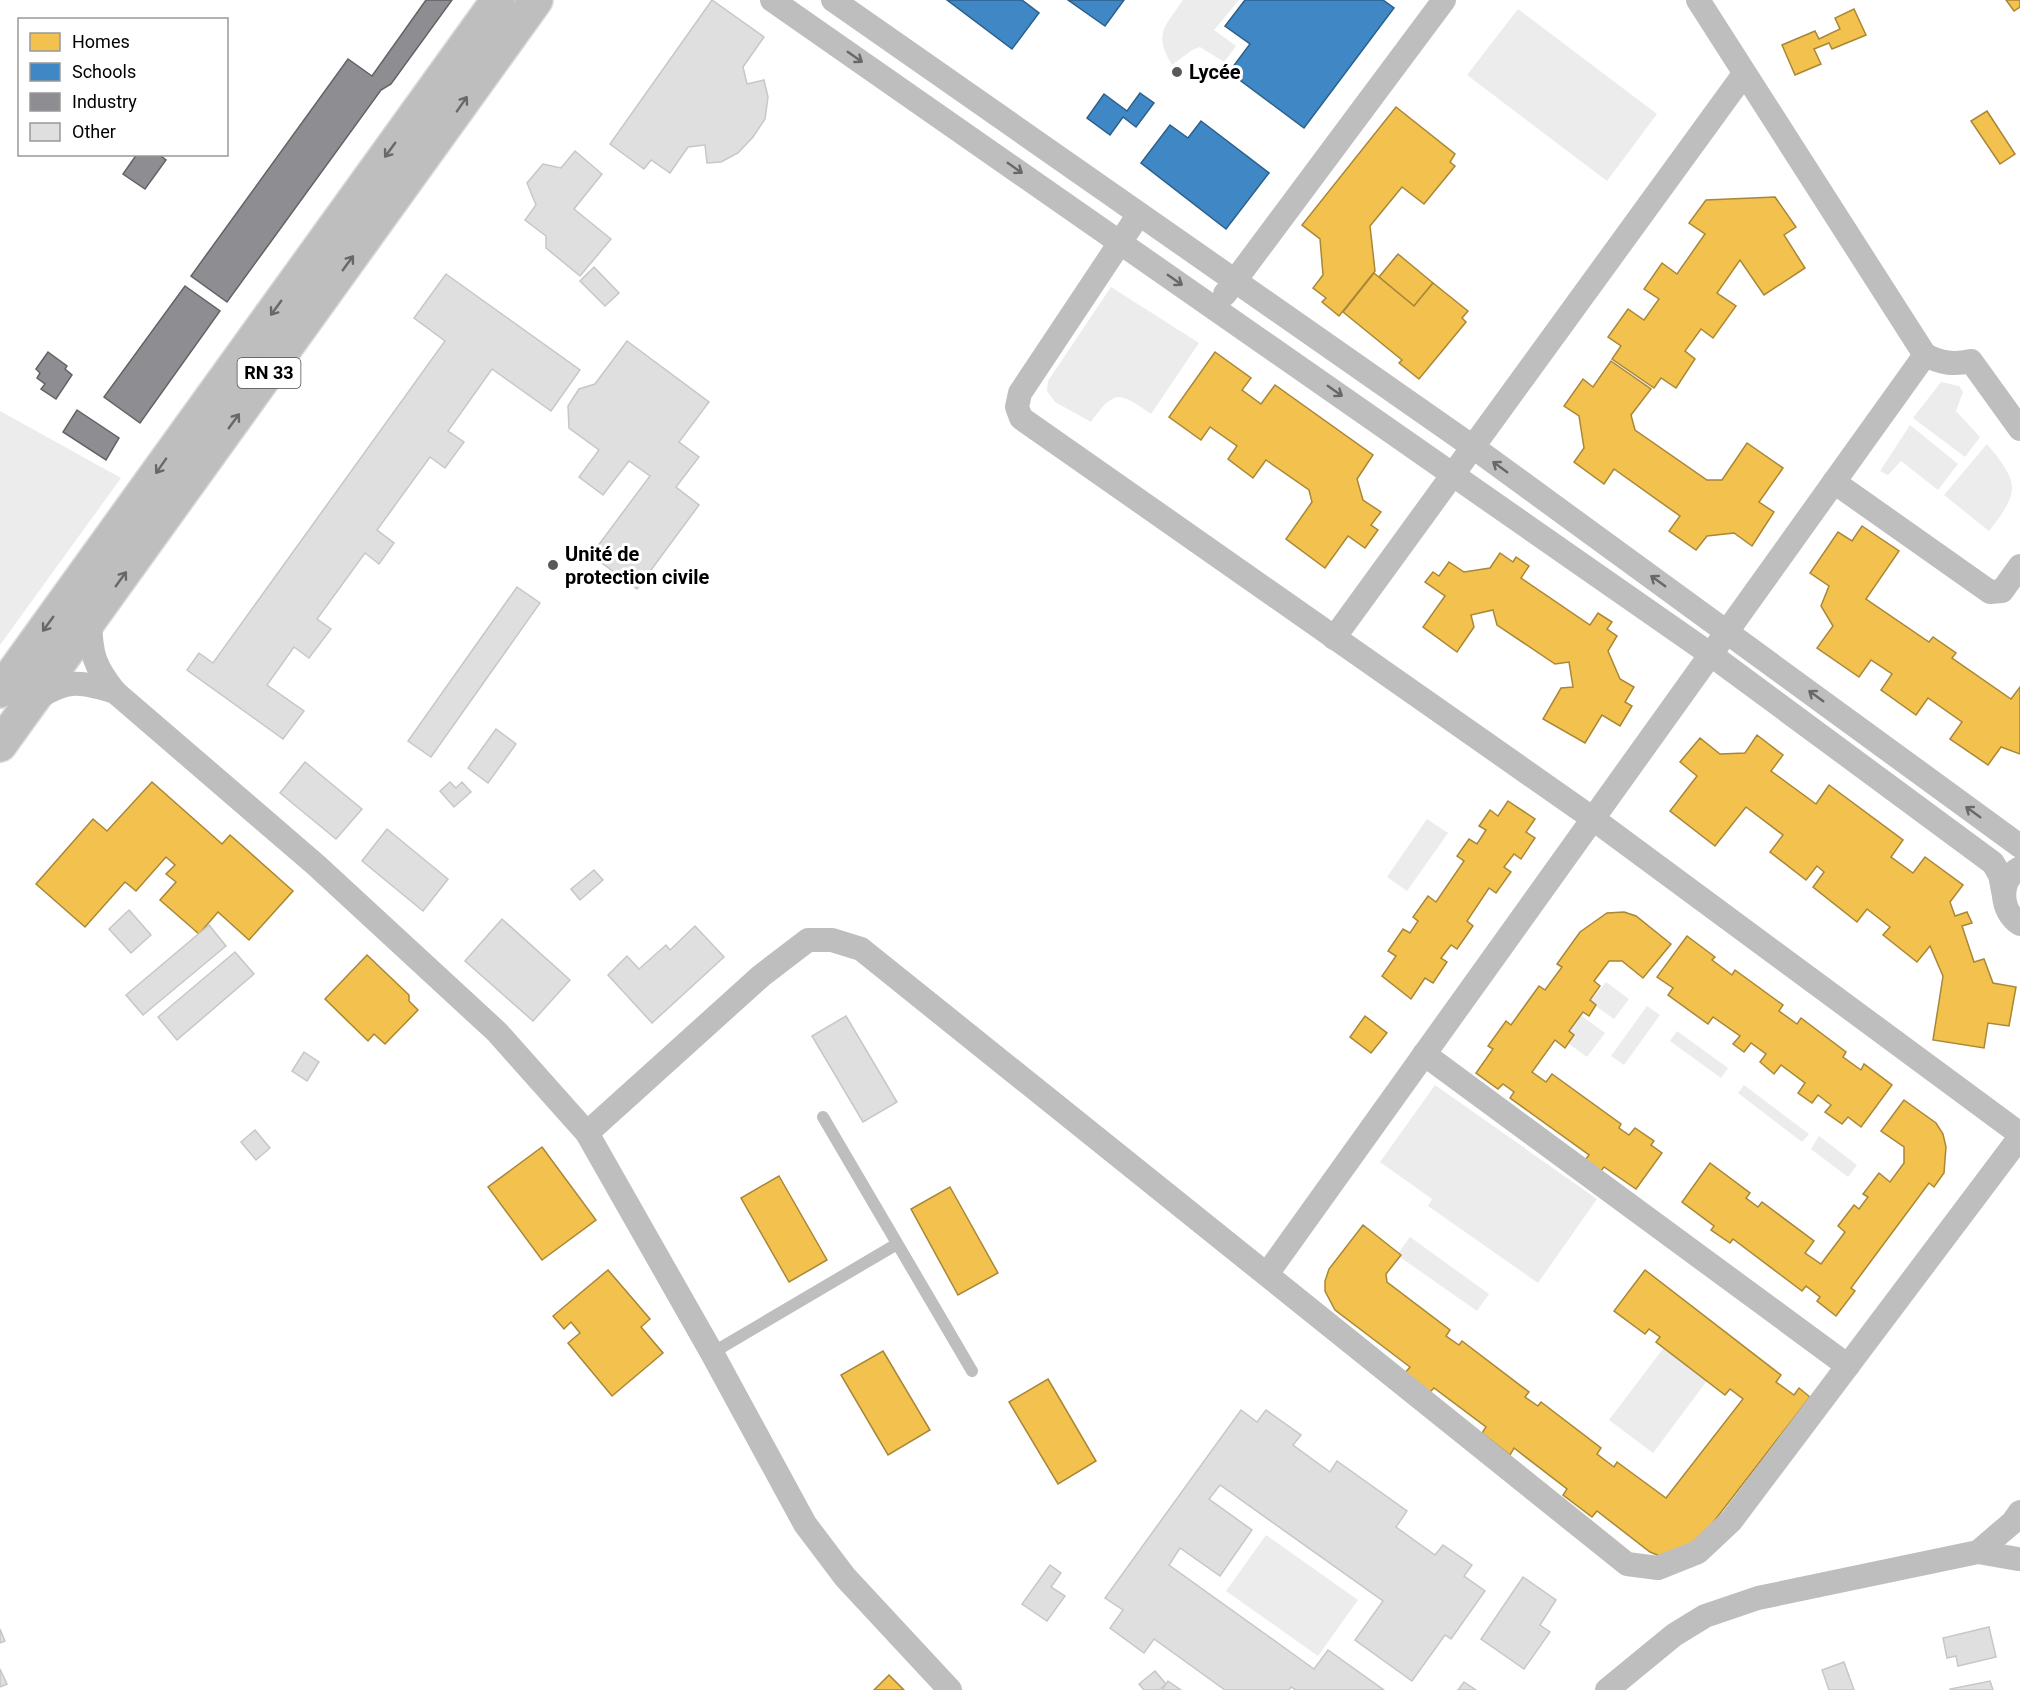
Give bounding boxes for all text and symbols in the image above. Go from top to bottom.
legend [18,18,228,156]
text: Homes [72,31,130,52]
one-way arrow [847,51,863,63]
place label: Lycée [1189,60,1241,84]
text: Schools [72,61,136,82]
marker: Lycée [1170,65,1184,79]
text: Industry [72,91,137,112]
one-way arrow [456,97,468,113]
text: Other [72,121,116,142]
one-way arrow [384,141,396,157]
one-way arrow [1006,162,1023,174]
one-way arrow [342,255,355,271]
one-way arrow [1166,274,1183,286]
one-way arrow [269,299,282,315]
road number: RN 33 [238,358,300,388]
one-way arrow [1326,385,1343,397]
one-way arrow [228,413,241,429]
one-way arrow [155,457,167,473]
one-way arrow [1493,461,1509,473]
place label: Unité de protection civile [565,542,710,589]
marker: Unité de protection civile [546,558,560,572]
one-way arrow [114,571,127,587]
one-way arrow [1651,575,1667,587]
one-way arrow [42,616,54,632]
one-way arrow [1808,690,1824,703]
one-way arrow [1966,805,1982,818]

